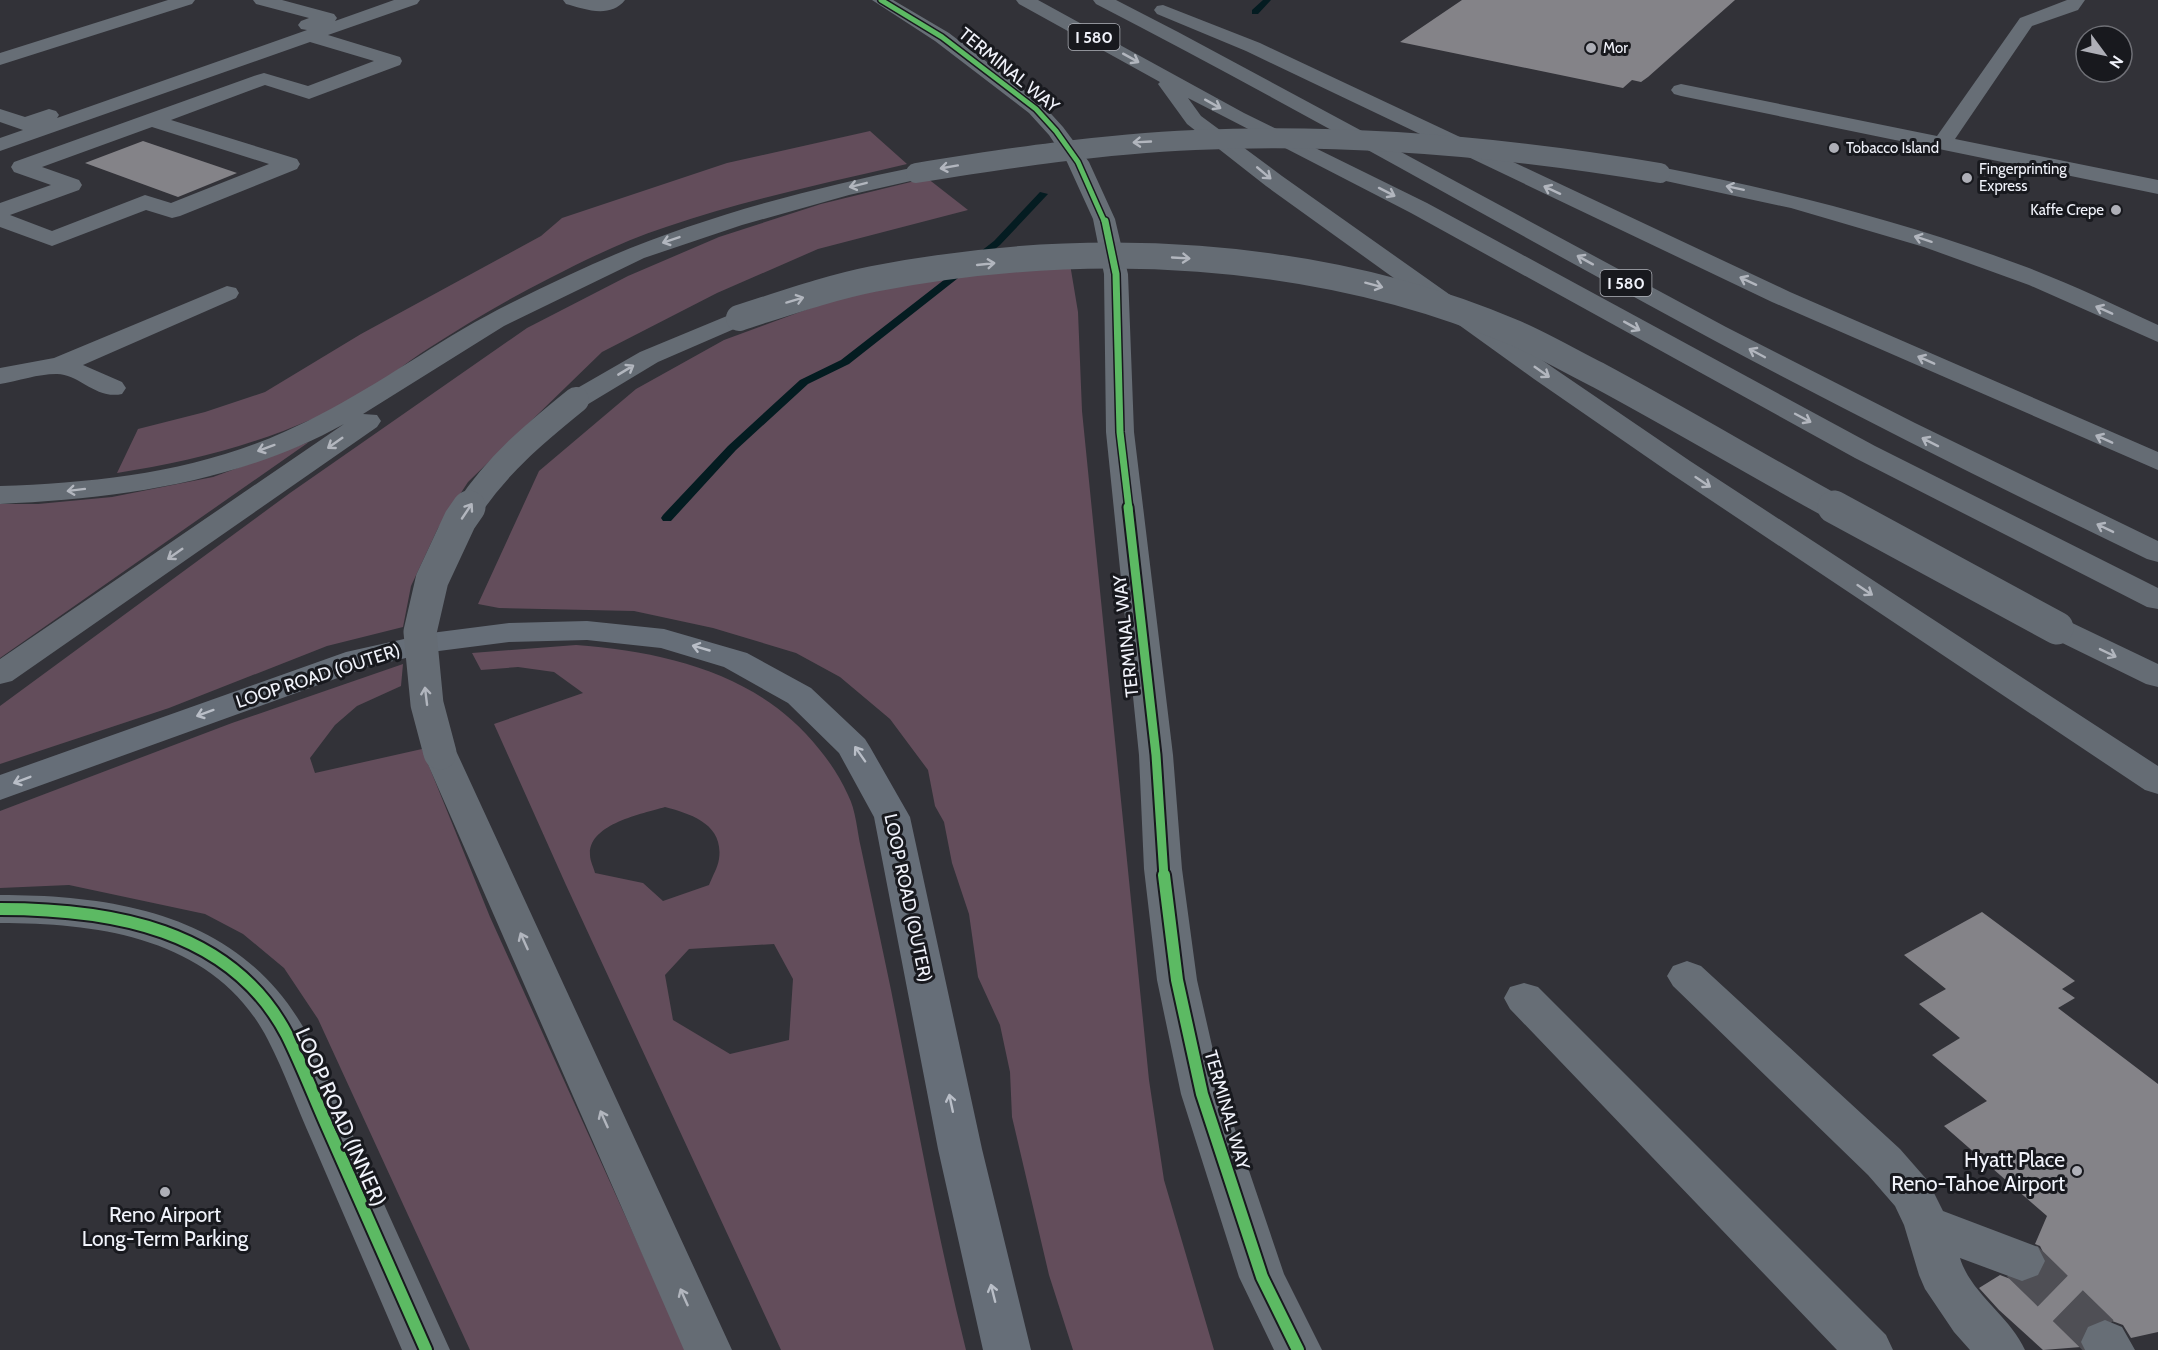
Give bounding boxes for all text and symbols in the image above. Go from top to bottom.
street label: TERMINAL WAY [954,23,1064,118]
road number: I 580 [1068,24,1120,50]
north arrow [2074,24,2134,84]
place label: Mor [1603,39,1628,57]
marker: Mor [1584,41,1598,55]
text: N [2105,52,2127,72]
one-way arrow [1122,53,1139,65]
one-way arrow [1204,98,1221,110]
one-way arrow [1132,137,1152,148]
place label: Tobacco Island [1846,139,1939,157]
marker: Tobacco Island [1827,141,1841,155]
place label: Fingerprinting Express [1979,160,2067,195]
one-way arrow [939,162,959,173]
one-way arrow [1256,166,1272,179]
marker: Fingerprinting Express [1960,171,1974,185]
one-way arrow [849,180,868,192]
one-way arrow [1725,182,1744,194]
one-way arrow [1543,183,1561,195]
one-way arrow [1378,186,1396,198]
place label: Kaffe Crepe [2030,201,2104,219]
marker: Kaffe Crepe [2109,203,2123,217]
one-way arrow [1914,233,1933,244]
one-way arrow [662,235,681,246]
one-way arrow [1170,253,1190,264]
one-way arrow [1577,254,1594,266]
one-way arrow [976,258,995,269]
road number: I 580 [1600,270,1652,296]
one-way arrow [1739,275,1757,287]
one-way arrow [1364,280,1383,291]
one-way arrow [785,294,804,305]
one-way arrow [2096,304,2114,315]
one-way arrow [1623,320,1640,332]
one-way arrow [1749,347,1766,359]
one-way arrow [1917,354,1935,366]
one-way arrow [617,364,634,376]
one-way arrow [1534,366,1550,378]
one-way arrow [1794,413,1812,425]
one-way arrow [2096,432,2114,444]
one-way arrow [1922,436,1940,447]
one-way arrow [328,437,344,449]
one-way arrow [257,444,276,455]
one-way arrow [1694,476,1711,488]
one-way arrow [66,485,86,496]
one-way arrow [461,503,473,520]
one-way arrow [2097,522,2115,533]
one-way arrow [167,548,183,560]
street label: TERMINAL WAY [1109,573,1143,698]
one-way arrow [1857,584,1873,596]
street label: LOOP ROAD (OUTER) [233,639,403,713]
one-way arrow [691,642,710,653]
one-way arrow [2098,647,2116,659]
one-way arrow [421,687,432,706]
one-way arrow [196,709,215,720]
one-way arrow [853,747,866,763]
one-way arrow [13,775,32,786]
street label: LOOP ROAD (OUTER) [879,812,937,984]
one-way arrow [518,932,529,950]
street label: LOOP ROAD (INNER) [290,1024,392,1210]
street label: TERMINAL WAY [1199,1048,1255,1173]
one-way arrow [945,1094,956,1113]
one-way arrow [598,1110,610,1128]
place label: Hyatt Place Reno-Tahoe Airport [1891,1147,2065,1196]
marker: Hyatt Place Reno-Tahoe Airport [2070,1164,2084,1178]
marker: Reno Airport Long-Term Parking [158,1185,172,1199]
place label: Reno Airport Long-Term Parking [82,1202,249,1251]
one-way arrow [986,1284,998,1303]
one-way arrow [678,1288,690,1306]

